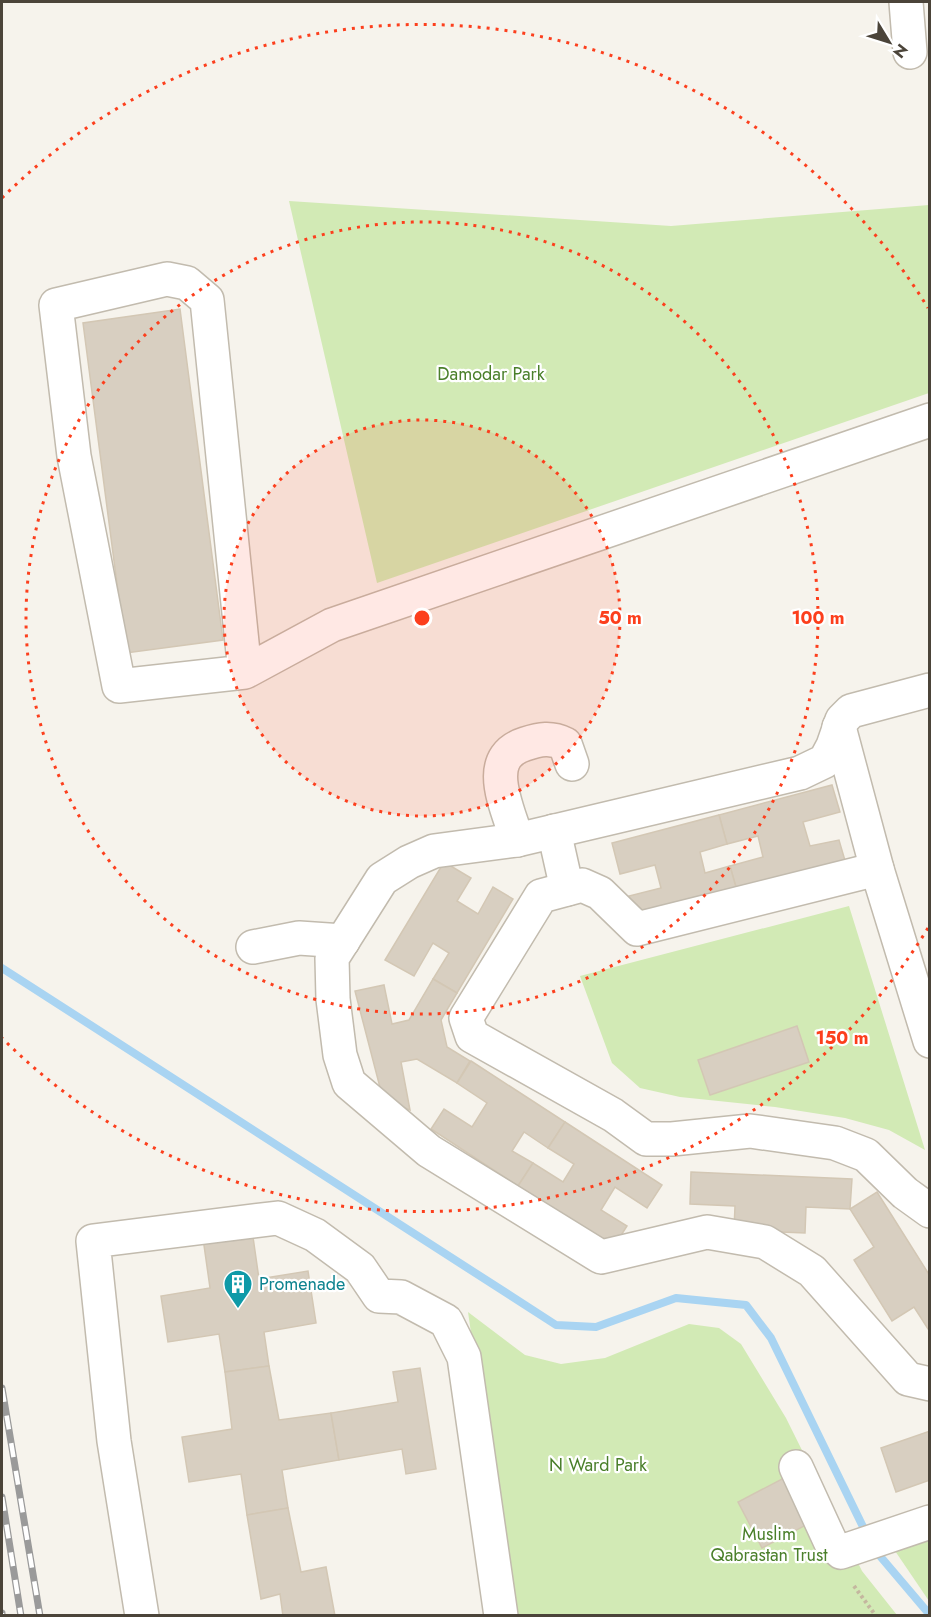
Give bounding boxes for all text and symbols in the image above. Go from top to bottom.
north arrow [859,12,919,72]
text: N [887,39,913,63]
park label: Damodar Park [437,361,545,387]
text: 50 m [598,605,642,631]
text: 100 m [791,605,845,631]
centre of rings [412,608,432,628]
text: 150 m [816,1025,868,1051]
building icon: Promenade [222,1268,254,1310]
place label: Promenade [259,1271,345,1297]
park label: N Ward Park [549,1452,647,1478]
park label: Muslim Qabrastan Trust [710,1521,828,1568]

